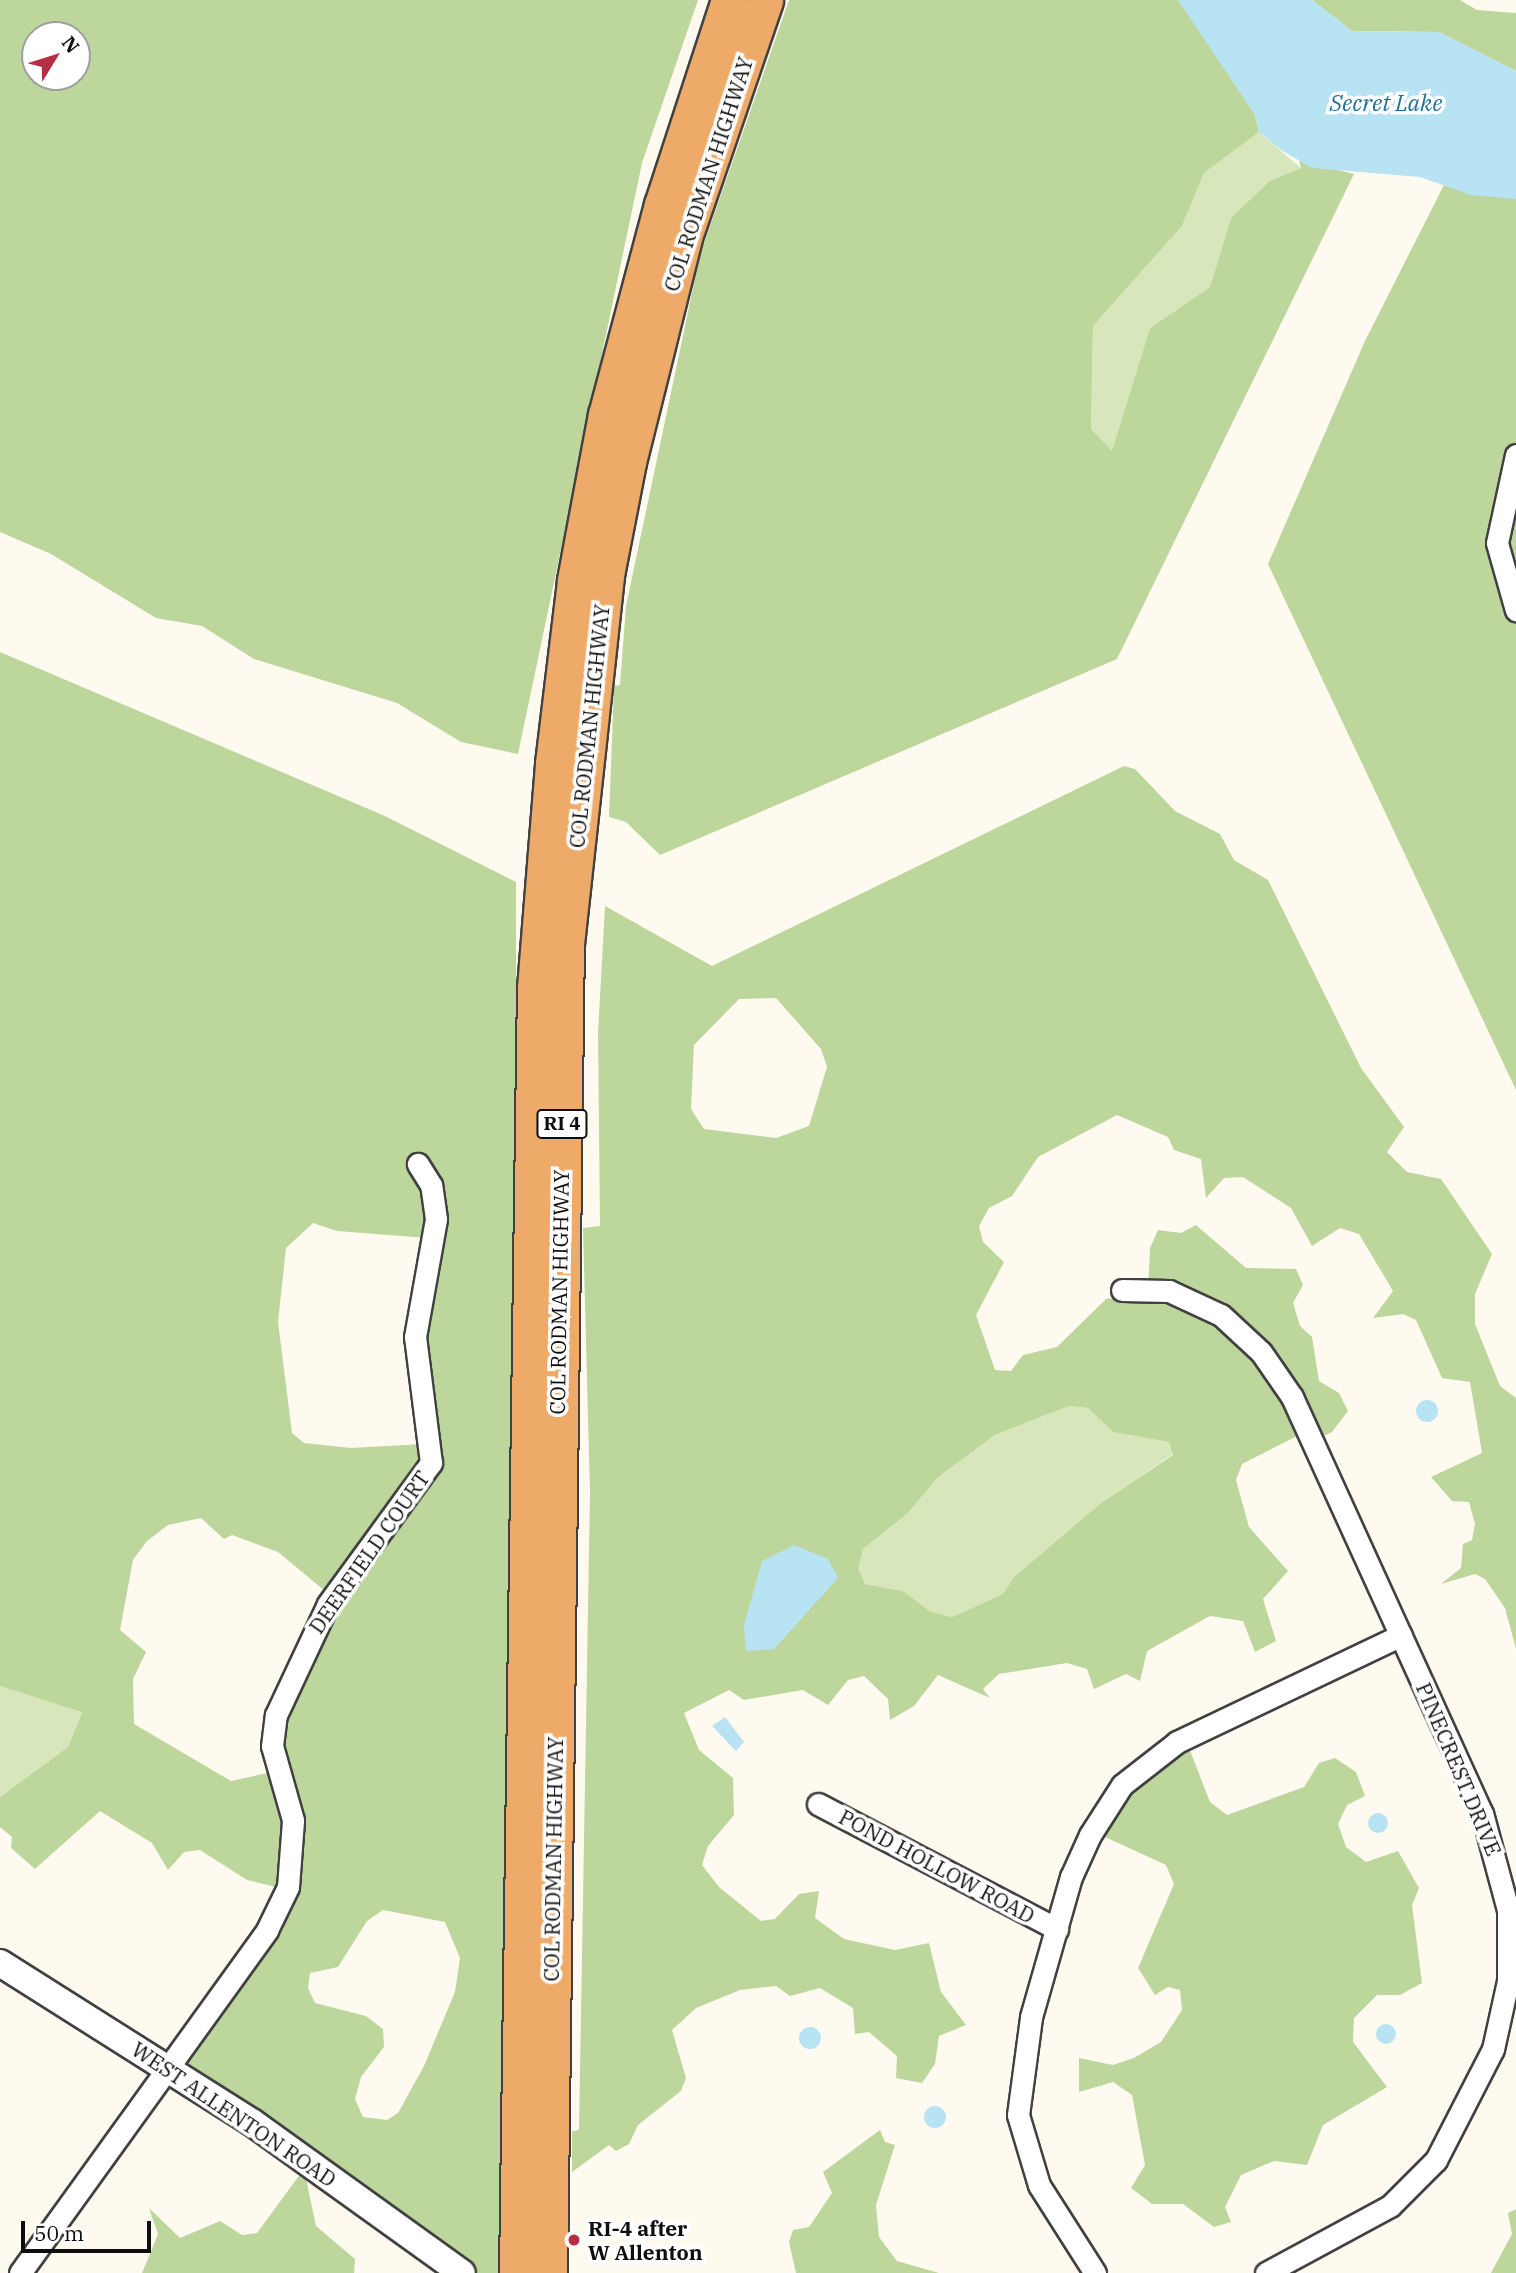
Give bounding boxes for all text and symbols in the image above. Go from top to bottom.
north arrow [21,21,91,91]
text: N [57,31,85,58]
street label: COL RODMAN HIGHWAY [658,54,758,294]
water label: Secret Lake [1329,88,1443,116]
street label: COL RODMAN HIGHWAY [564,603,614,849]
road number: RI 4 [536,1108,588,1140]
street label: COL RODMAN HIGHWAY [544,1169,574,1415]
street label: DEERFIELD COURT [303,1466,435,1638]
street label: PINECREST DRIVE [1411,1679,1507,1859]
street label: COL RODMAN HIGHWAY [538,1736,568,1982]
street label: POND HOLLOW ROAD [835,1804,1039,1928]
street label: WEST ALLENTON ROAD [127,2036,341,2192]
scale bar [24,2206,154,2250]
place label: RI-4 after W Allenton [588,2215,703,2265]
text: 50 m [34,2219,84,2247]
marker: RI-4 after W Allenton [566,2232,582,2248]

